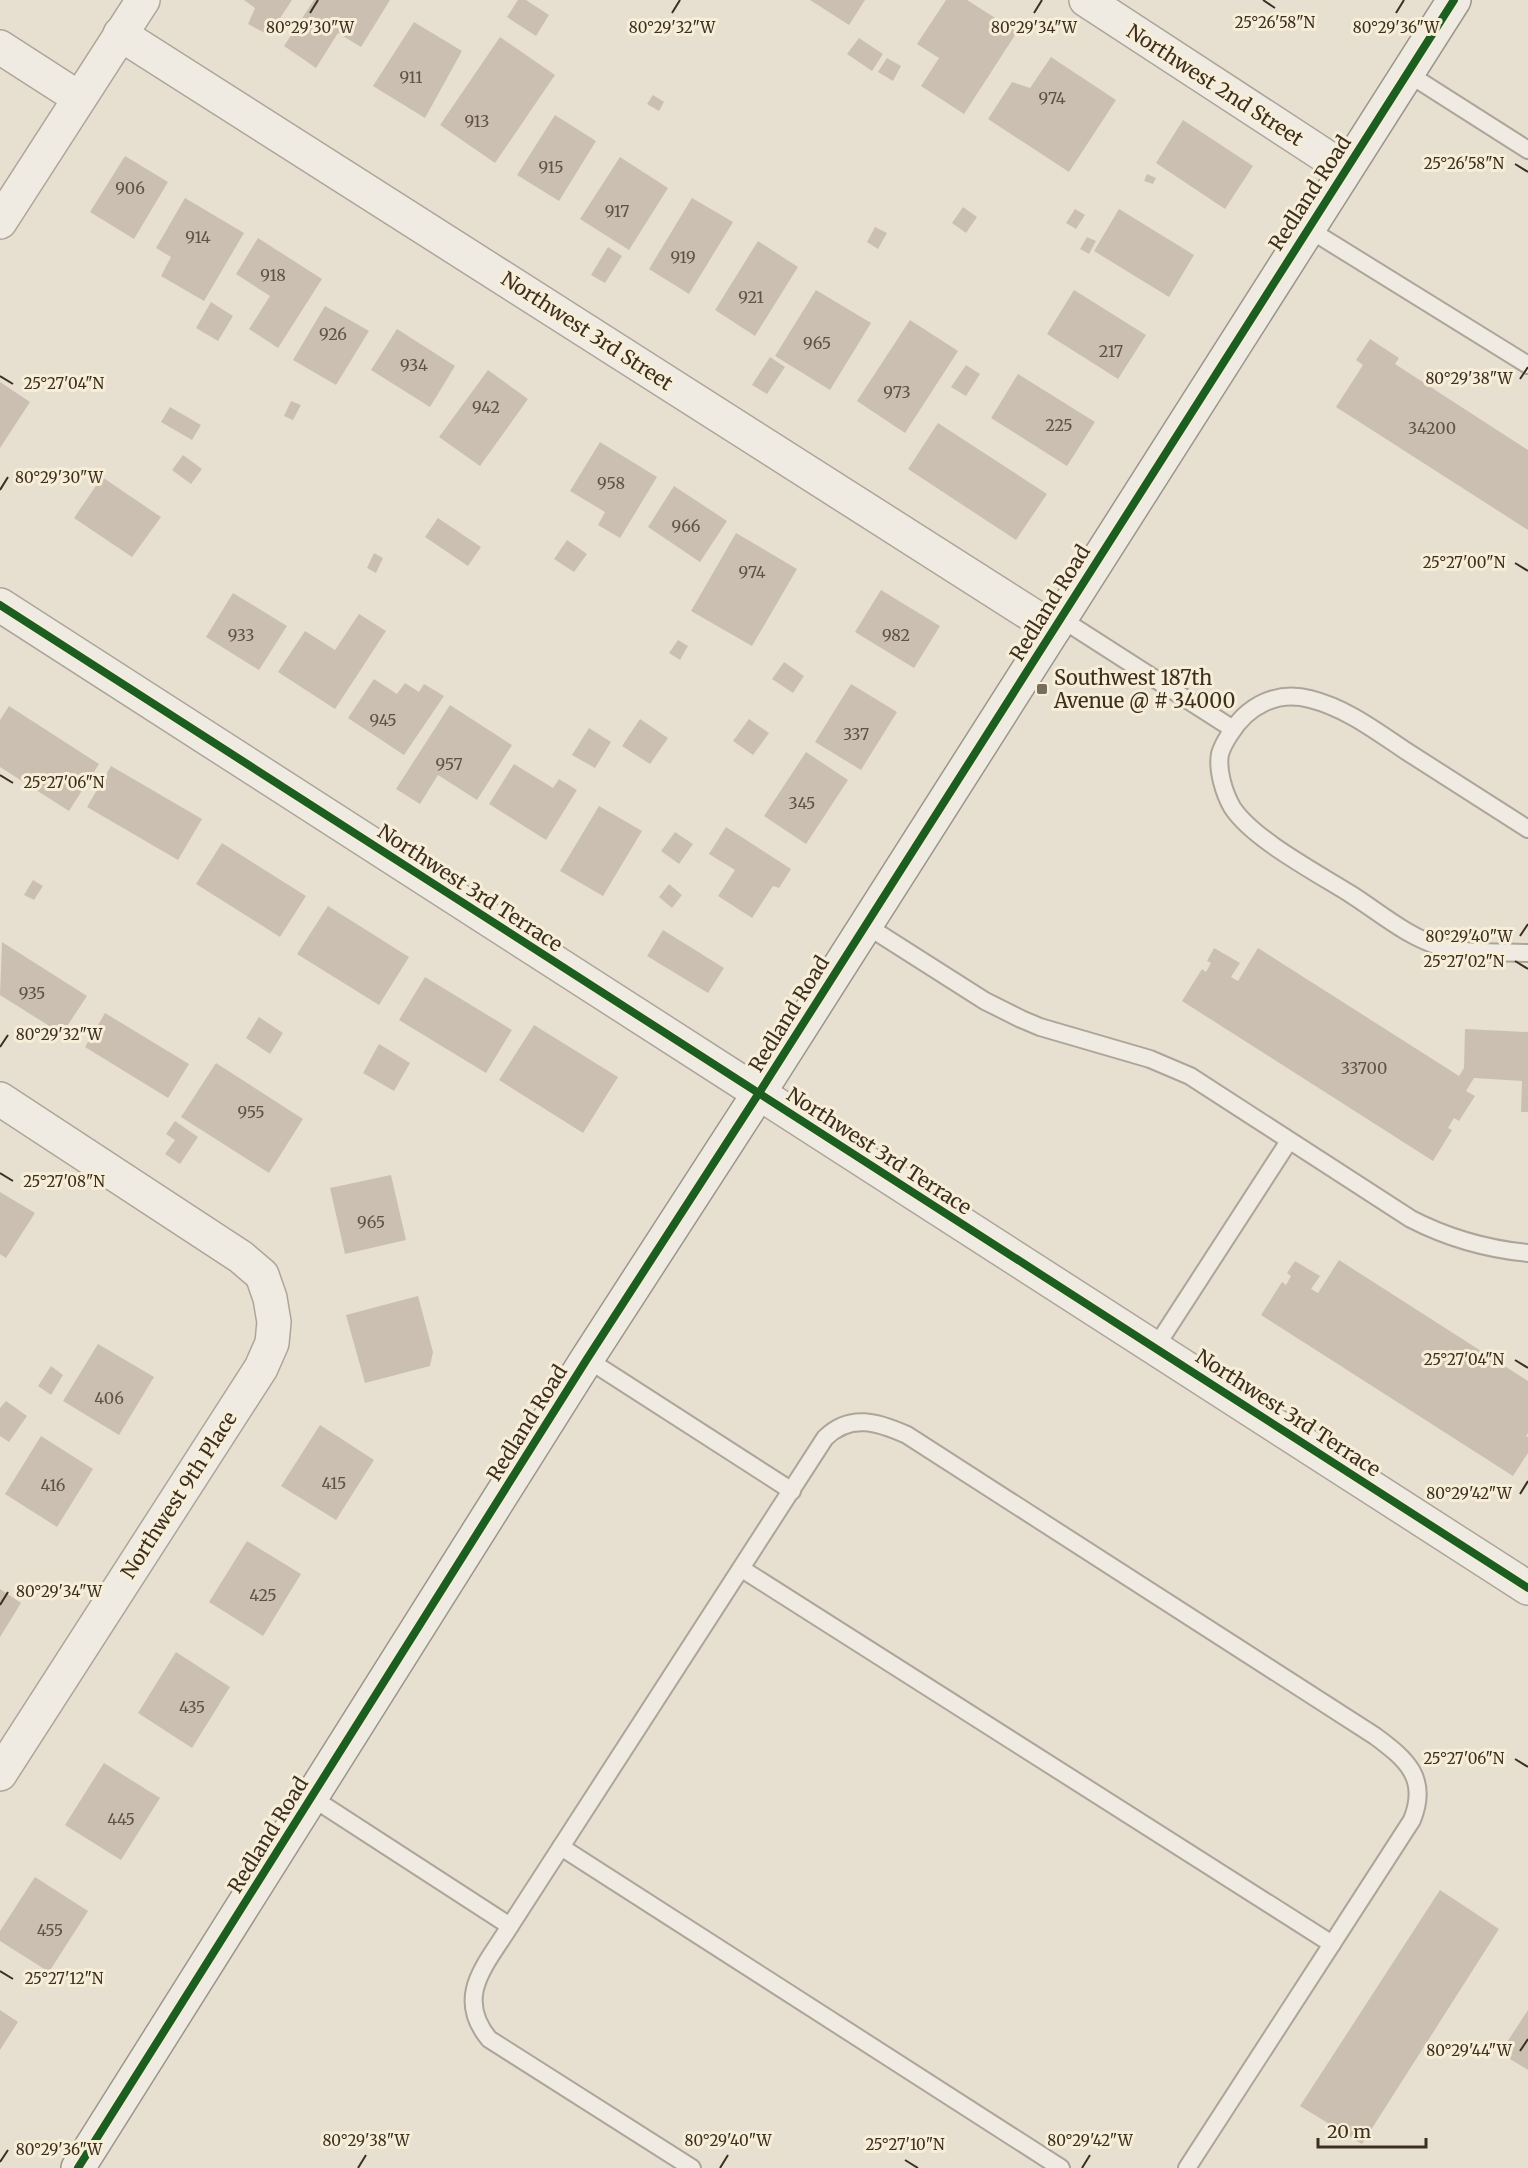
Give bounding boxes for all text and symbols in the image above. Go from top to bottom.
text: 25°26'58"N [1235,13,1316,32]
text: 80°29'30"W [266,18,355,37]
text: 80°29'32"W [629,18,716,37]
text: 80°29'34"W [991,18,1078,37]
street label: Northwest 2nd Street [1122,18,1308,151]
text: 80°29'36"W [1353,18,1440,37]
house number: 911 [399,67,423,87]
house number: 974 [1039,88,1066,108]
house number: 913 [464,111,490,131]
street label: Redland Road [1263,130,1356,255]
text: 25°26'58"N [1424,154,1505,173]
house number: 915 [538,157,564,177]
house number: 906 [115,178,145,198]
house number: 917 [605,201,629,221]
house number: 914 [185,227,211,247]
house number: 919 [670,247,696,267]
house number: 918 [260,265,286,285]
street label: Northwest 3rd Street [497,266,678,396]
house number: 921 [738,287,764,307]
house number: 926 [319,324,347,344]
house number: 965 [803,333,831,353]
house number: 217 [1099,341,1123,361]
house number: 934 [400,355,428,375]
text: 80°29'38"W [1425,369,1514,388]
text: 25°27'04"N [24,374,105,393]
house number: 973 [883,382,911,402]
house number: 942 [472,397,500,417]
house number: 225 [1045,415,1073,435]
house number: 34200 [1408,418,1456,438]
text: 80°29'30"W [15,468,104,487]
house number: 958 [597,473,625,493]
house number: 966 [672,516,701,536]
street label: Redland Road [1004,540,1095,665]
text: 25°27'00"N [1423,553,1506,572]
house number: 974 [739,562,766,582]
house number: 933 [228,625,254,645]
house number: 982 [882,625,910,645]
place label: Southwest 187th Avenue @ # 34000 [1053,665,1235,713]
marker: Southwest 187th Avenue @ # 34000 [1035,682,1049,696]
house number: 945 [369,710,397,730]
house number: 337 [843,724,869,744]
house number: 957 [435,754,463,774]
text: 25°27'06"N [24,773,105,792]
house number: 345 [789,793,815,813]
street label: Northwest 3rd Terrace [373,819,567,957]
text: 80°29'40"W [1426,927,1513,946]
street label: Redland Road [743,951,834,1076]
text: 25°27'02"N [1424,952,1505,971]
house number: 935 [19,983,45,1003]
text: 80°29'32"W [16,1025,103,1044]
house number: 33700 [1341,1058,1387,1078]
street label: Northwest 3rd Terrace [782,1082,976,1220]
house number: 955 [237,1102,265,1122]
text: 25°27'08"N [23,1172,105,1191]
house number: 965 [357,1212,385,1232]
street label: Northwest 3rd Terrace [1191,1344,1385,1482]
text: 25°27'04"N [1424,1350,1505,1369]
street label: Redland Road [481,1360,572,1485]
house number: 406 [94,1388,124,1408]
street label: Northwest 9th Place [115,1407,242,1583]
house number: 415 [322,1473,346,1493]
house number: 416 [41,1475,66,1495]
text: 80°29'42"W [1426,1484,1513,1503]
text: 80°29'34"W [16,1582,103,1601]
house number: 425 [249,1585,277,1605]
house number: 435 [179,1697,205,1717]
text: 25°27'06"N [1424,1749,1505,1768]
street label: Redland Road [222,1772,313,1897]
house number: 445 [107,1809,135,1829]
house number: 455 [37,1920,63,1940]
text: 25°27'12"N [25,1969,104,1988]
text: 80°29'44"W [1426,2041,1513,2060]
scale bar [1318,2111,1426,2149]
text: 20 m [1327,2120,1371,2143]
text: 80°29'38"W [322,2131,411,2150]
text: 80°29'40"W [685,2131,772,2150]
text: 80°29'42"W [1047,2131,1134,2150]
text: 25°27'10"N [865,2135,945,2154]
text: 80°29'36"W [16,2140,103,2159]

